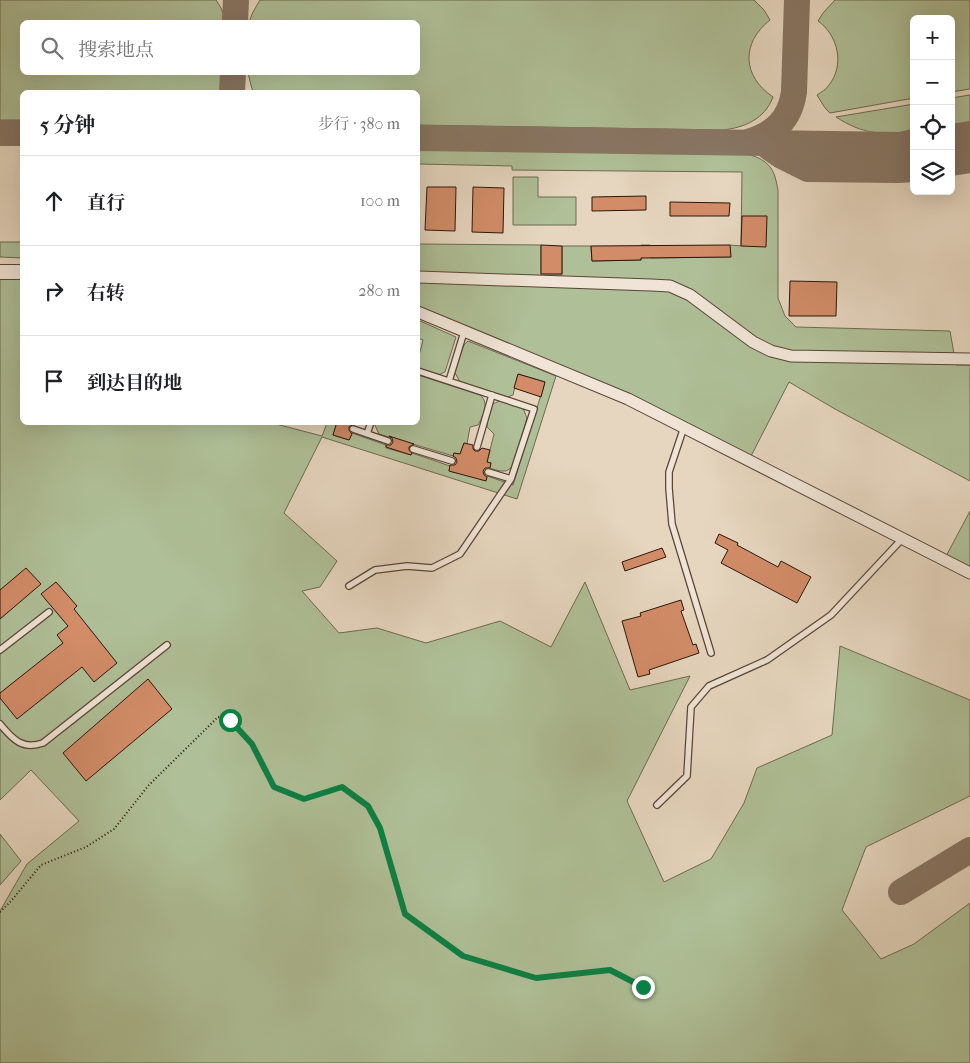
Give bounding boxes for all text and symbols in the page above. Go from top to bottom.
map controls [910,15,955,195]
button: + [910,15,955,60]
search box [20,20,420,75]
icon: search [38,34,66,62]
text: 搜索地点 [78,39,154,61]
button: − [910,60,955,105]
button: locate [910,105,955,150]
text: 5 分钟 [40,113,96,137]
text: 步行 · 380 m [318,114,400,133]
button: layers [910,150,955,195]
icon: ahead [40,187,68,215]
text: 100 m [360,191,400,210]
text: 直行 [87,192,125,214]
icon: right [40,277,68,305]
text: 280 m [358,281,400,300]
text: 右转 [87,282,125,304]
icon: arrive [40,367,68,395]
text: 到达目的地 [87,372,182,394]
route start [219,709,242,732]
route end [632,976,655,999]

